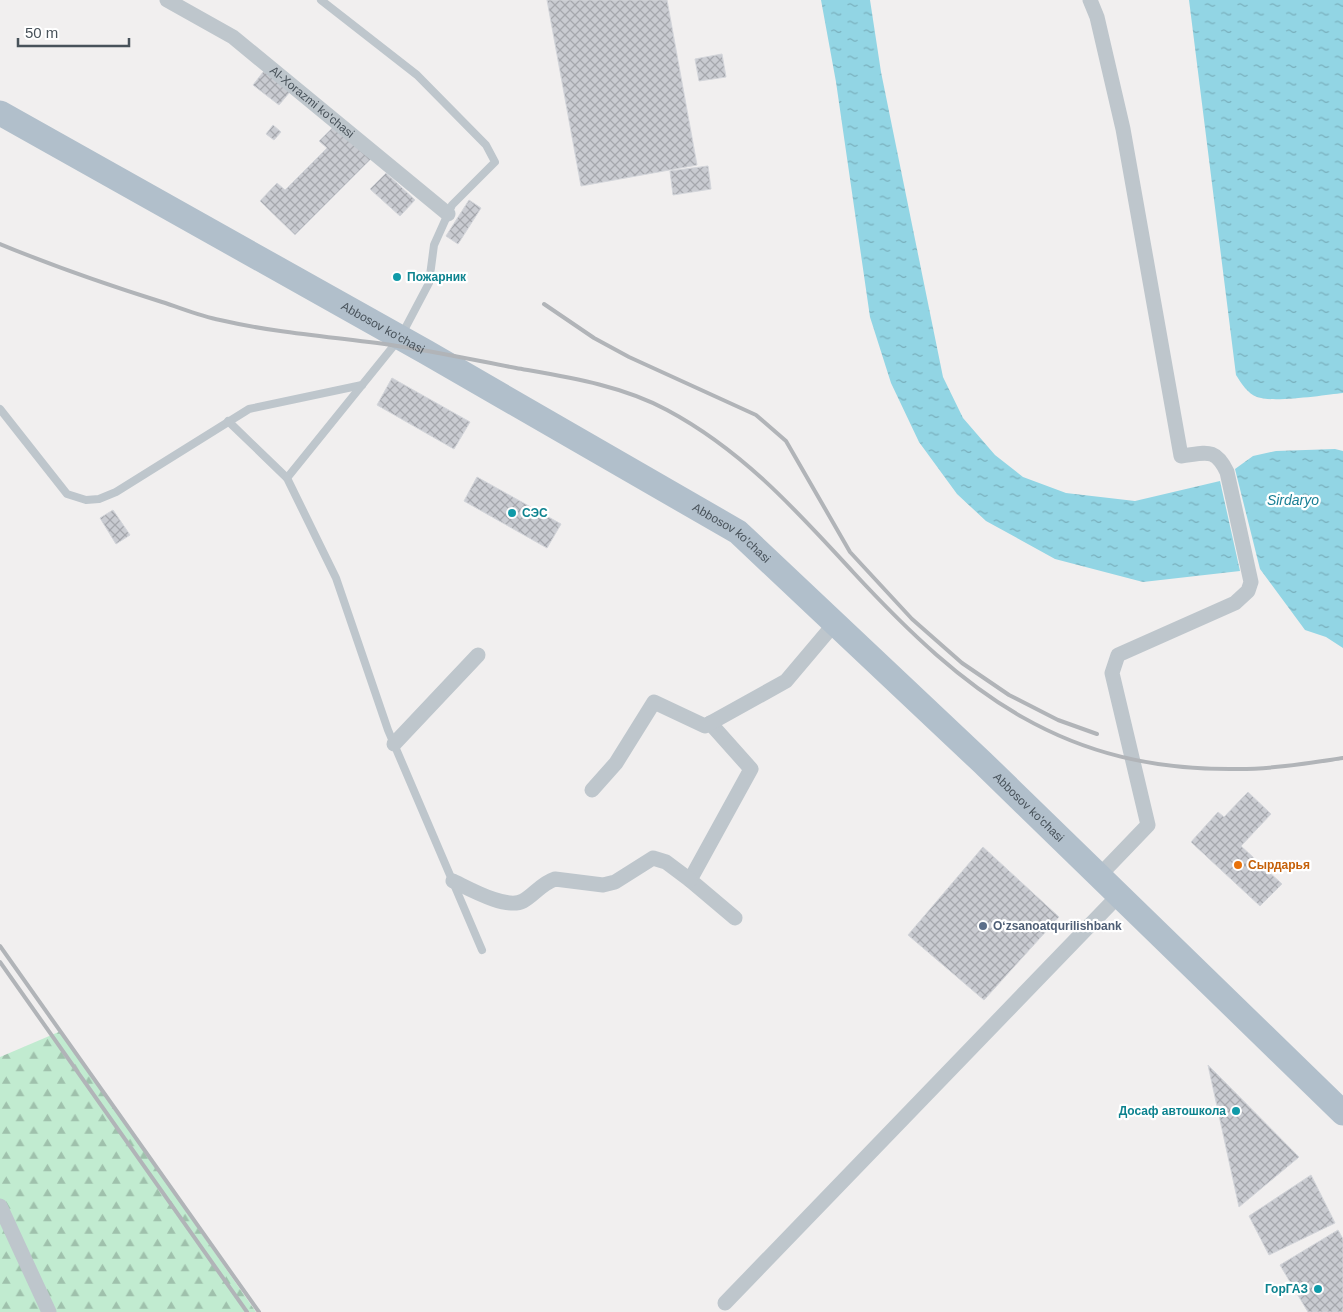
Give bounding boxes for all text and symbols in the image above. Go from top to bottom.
scale bar [18,15,129,47]
text: 50 m [25,24,58,41]
street label: Al-Xorazmi ko'chasi [267,63,357,141]
place label: Пожарник [407,270,467,284]
marker: Пожарник [391,271,403,283]
street label: Abbosov ko'chasi [339,299,427,357]
water label: Sirdaryo [1267,492,1319,508]
street label: Abbosov ko'chasi [690,500,773,566]
place label: СЭС [522,506,548,520]
marker: СЭС [506,507,518,519]
street label: Abbosov ko'chasi [990,770,1067,845]
place label: Сырдарья [1248,858,1310,872]
marker: Сырдарья [1232,859,1244,871]
place label: Oʻzsanoatqurilishbank [993,919,1122,933]
marker: Oʻzsanoatqurilishbank [977,920,989,932]
place label: Досаф автошкола [1119,1104,1226,1118]
marker: Досаф автошкола [1230,1105,1242,1117]
place label: ГорГАЗ [1265,1282,1308,1296]
marker: ГорГАЗ [1312,1283,1324,1295]

